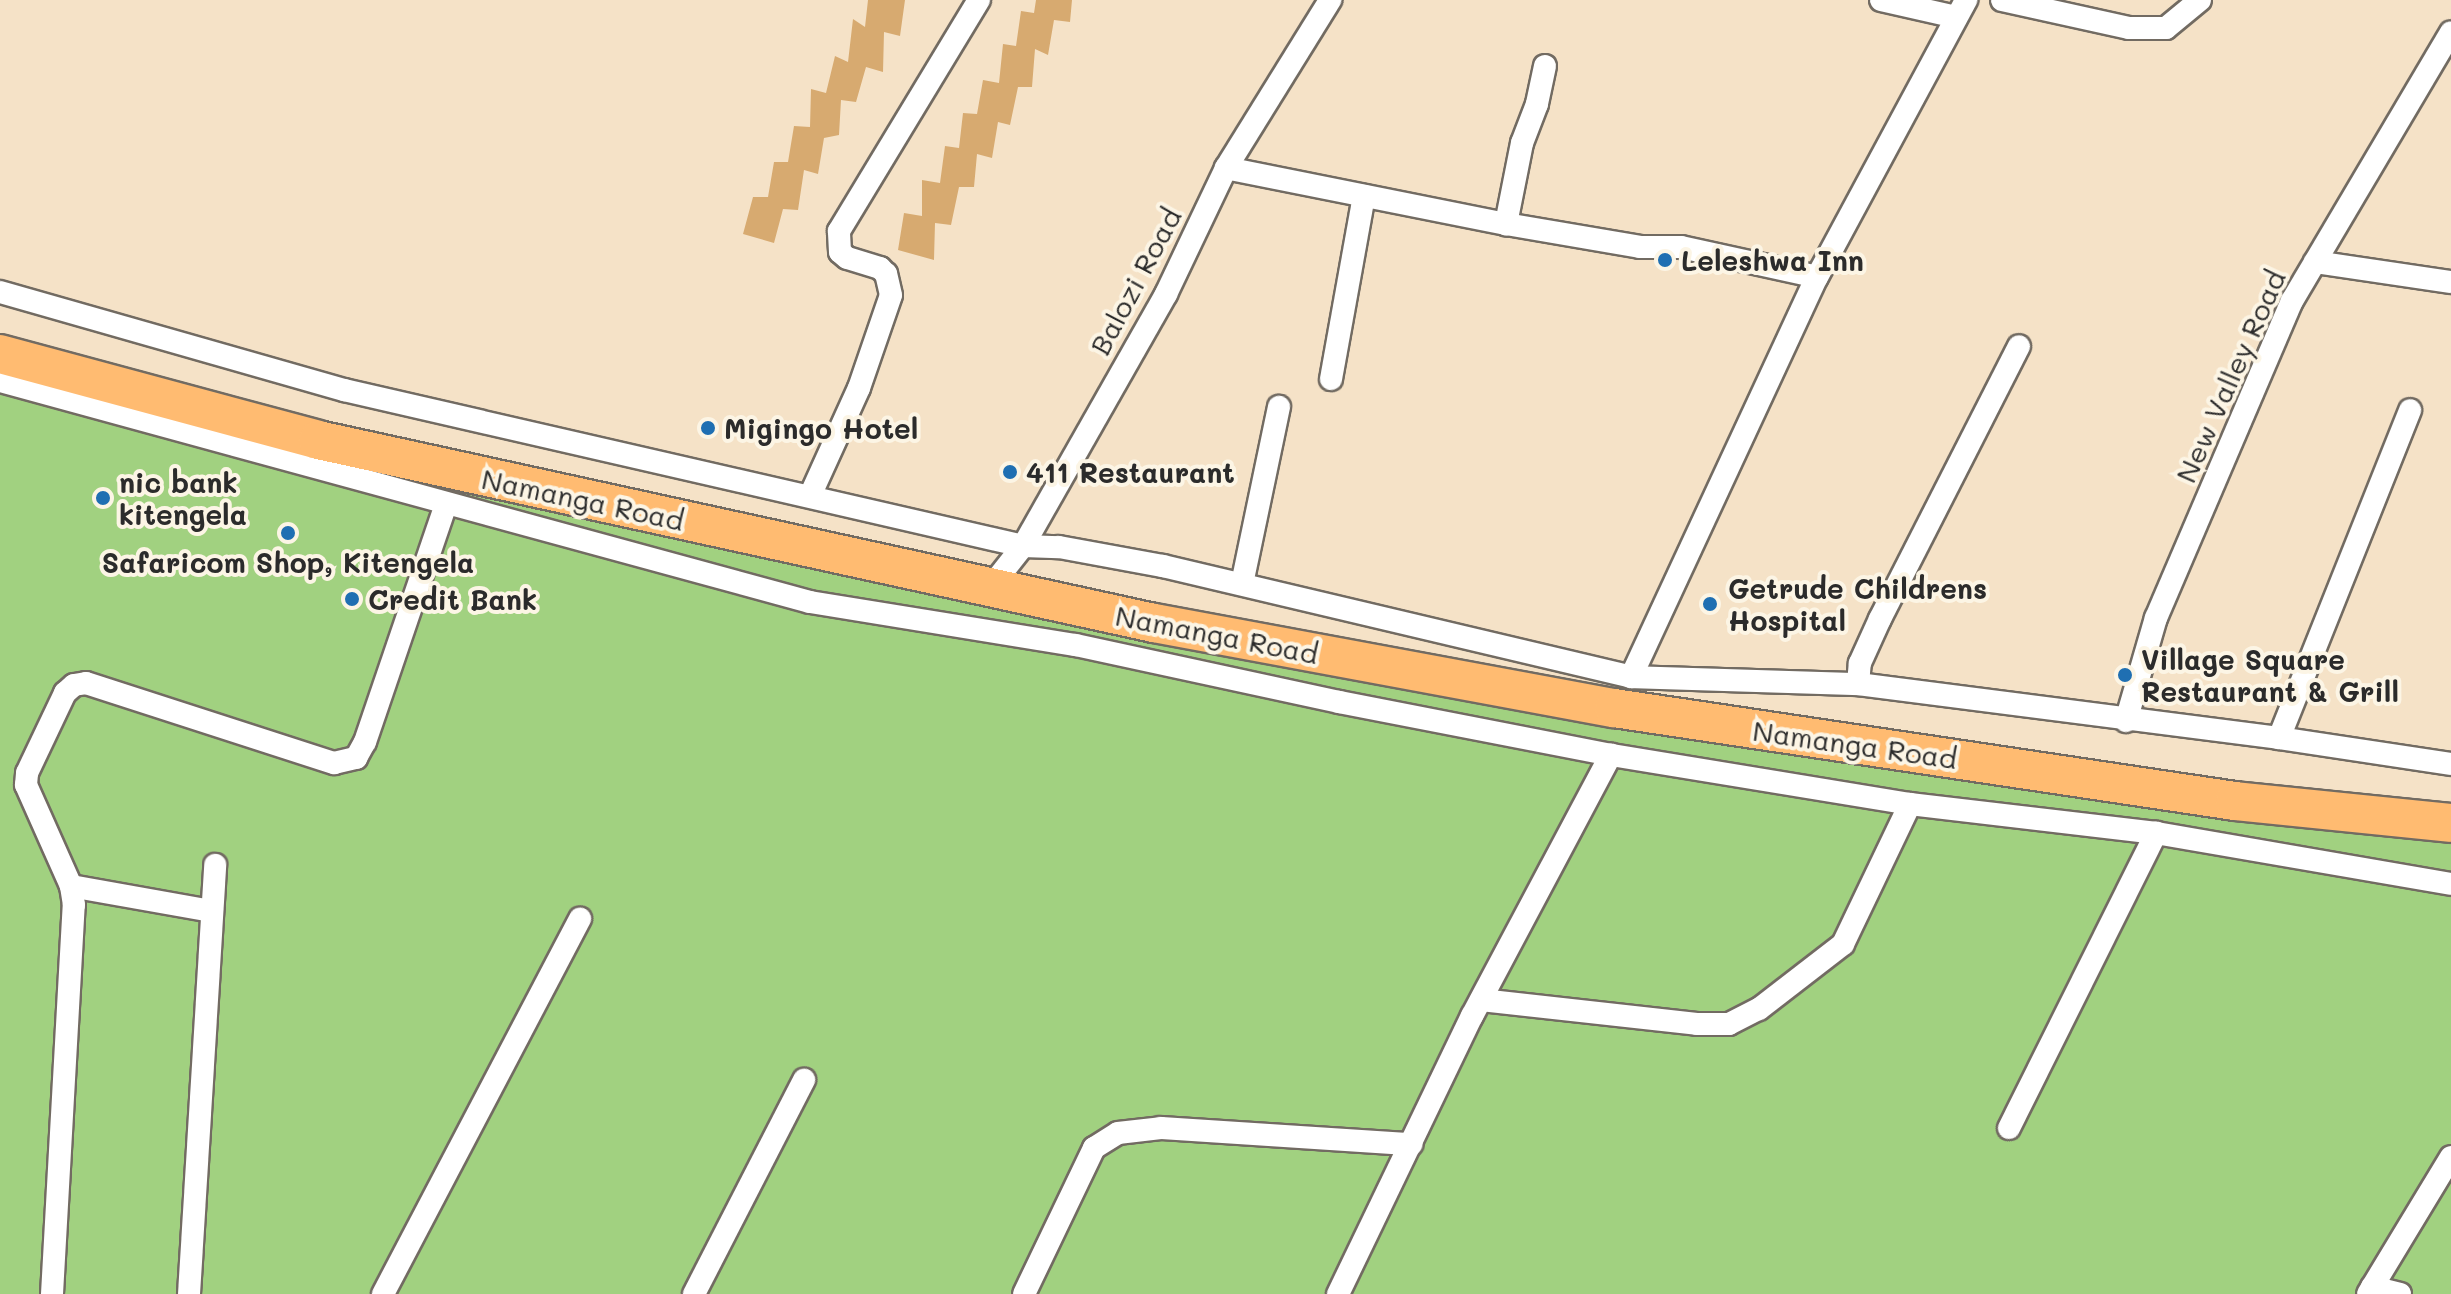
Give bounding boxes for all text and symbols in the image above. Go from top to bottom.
street label: Balozi Road [1082,202,1188,360]
place label: Leleshwa Inn [1681,243,1864,277]
marker: Leleshwa Inn [1656,251,1674,269]
street label: New Valley Road [2168,265,2292,487]
place label: Migingo Hotel [724,411,918,445]
marker: Migingo Hotel [699,419,717,437]
place label: 411 Restaurant [1026,455,1235,489]
street label: Namanga Road [479,461,687,537]
marker: 411 Restaurant [1001,463,1019,481]
place label: nic bank kitengela [119,465,247,531]
marker: nic bank kitengela [94,489,112,507]
marker: Safaricom Shop, Kitengela [279,524,297,542]
place label: Safaricom Shop, Kitengela [102,545,474,579]
place label: Getrude Childrens Hospital [1728,571,1987,637]
place label: Credit Bank [368,582,537,616]
marker: Credit Bank [343,590,361,608]
marker: Getrude Childrens Hospital [1699,593,1721,615]
street label: Namanga Road [1113,598,1321,670]
place label: Village Square Restaurant & Grill [2141,642,2399,708]
marker: Village Square Restaurant & Grill [2116,666,2134,684]
street label: Namanga Road [1751,713,1959,775]

